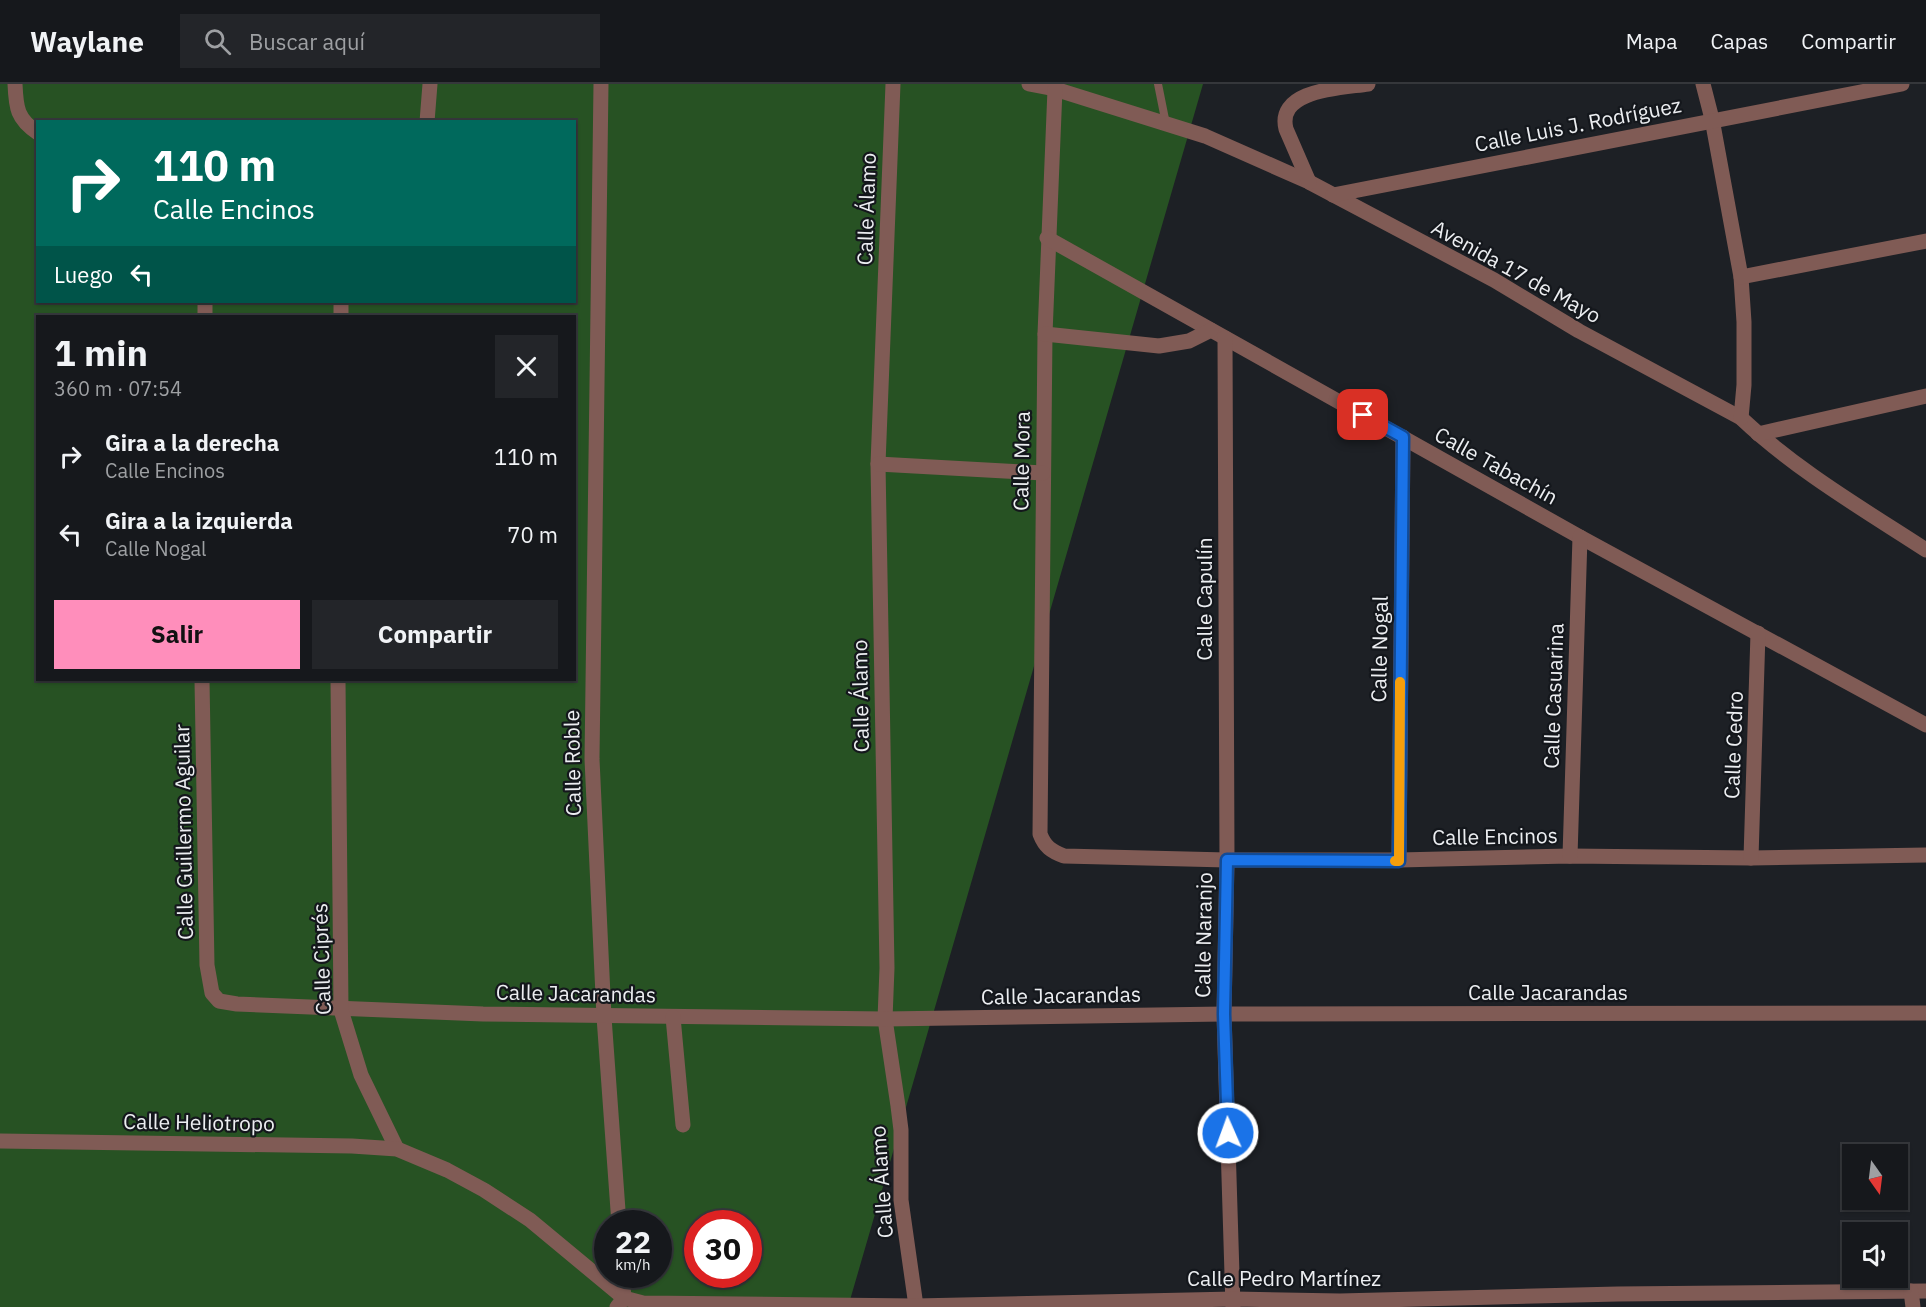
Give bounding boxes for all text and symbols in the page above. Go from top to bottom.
search box [180,14,600,68]
text: Waylane [30,23,144,60]
icon: search [201,25,234,58]
text: Buscar aquí [249,27,365,56]
text: Mapa [1626,27,1677,55]
text: Capas [1710,27,1768,55]
text: Compartir [1801,27,1896,55]
street label: Calle Luis J. Rodríguez [1472,90,1684,158]
text: 110 m [153,138,276,193]
icon: right [54,144,132,222]
street label: Calle Álamo [850,152,882,266]
text: Calle Encinos [153,191,315,226]
street label: Avenida 17 de Mayo [1427,213,1606,329]
icon: left [125,258,158,291]
text: Luego [54,260,113,289]
text: 1 min [54,329,148,376]
button: close [495,335,558,398]
text: 360 m · 07:54 [54,375,182,402]
pin [1337,389,1388,440]
icon: arrive [1346,398,1379,431]
street label: Calle Mora [1006,411,1036,511]
street label: Calle Tabachín [1430,420,1563,511]
text: Gira a la derecha [105,428,279,457]
icon: right [54,440,87,473]
text: 110 m [494,442,558,471]
text: Calle Encinos [105,457,225,484]
text: Gira a la izquierda [105,506,293,535]
icon: left [54,518,87,551]
text: 70 m [507,520,558,549]
text: Calle Nogal [105,535,207,562]
street label: Calle Capulín [1190,537,1218,661]
street label: Calle Nogal [1364,595,1394,703]
button: Salir [54,600,300,669]
button: Compartir [312,600,558,669]
street label: Calle Casuarina [1536,623,1570,769]
street label: Calle Álamo [845,640,875,753]
street label: Calle Cedro [1717,690,1749,800]
street label: Calle Roble [557,710,587,816]
street label: Calle Guillermo Aguilar [167,724,199,940]
street label: Calle Encinos [1432,821,1558,851]
street label: Calle Naranjo [1188,872,1218,998]
street label: Calle Ciprés [305,903,337,1015]
street label: Calle Jacarandas [496,978,656,1008]
street label: Calle Jacarandas [1468,978,1628,1006]
street label: Calle Jacarandas [981,980,1141,1010]
position arrow [1196,1101,1260,1165]
street label: Calle Heliotropo [123,1107,275,1137]
street label: Calle Álamo [863,1125,899,1239]
north arrow [1842,1144,1908,1210]
map controls [1842,1144,1908,1288]
speed limit sign: 30 [684,1210,762,1288]
text: 22 [615,1222,651,1261]
button: sound [1842,1222,1908,1288]
text: km/h [615,1255,651,1274]
street label: Calle Pedro Martínez [1187,1264,1381,1292]

